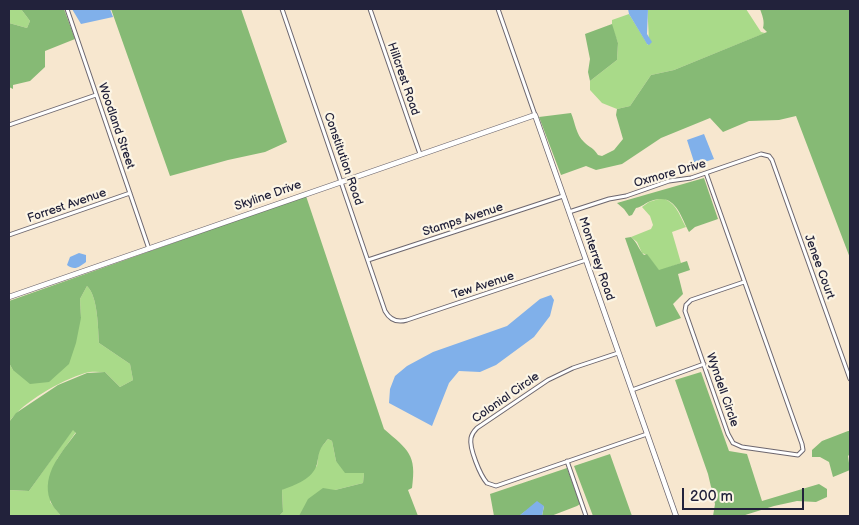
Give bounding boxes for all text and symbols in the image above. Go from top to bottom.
street label: Hillcrest Road [384,41,422,117]
street label: Woodland Street [95,81,137,171]
street label: Constitution Road [320,111,366,207]
street label: Oxmore Drive [632,157,708,191]
street label: Skyline Drive [233,178,303,214]
street label: Forrest Avenue [26,186,108,226]
street label: Stamps Avenue [421,200,505,240]
street label: Monterrey Road [575,215,617,303]
street label: Jenee Court [801,233,837,301]
street label: Tew Avenue [450,269,516,303]
street label: Wyndell Circle [703,351,741,429]
street label: Colonial Circle [470,370,542,426]
scale bar [684,478,806,510]
text: 200 m [690,487,733,506]

